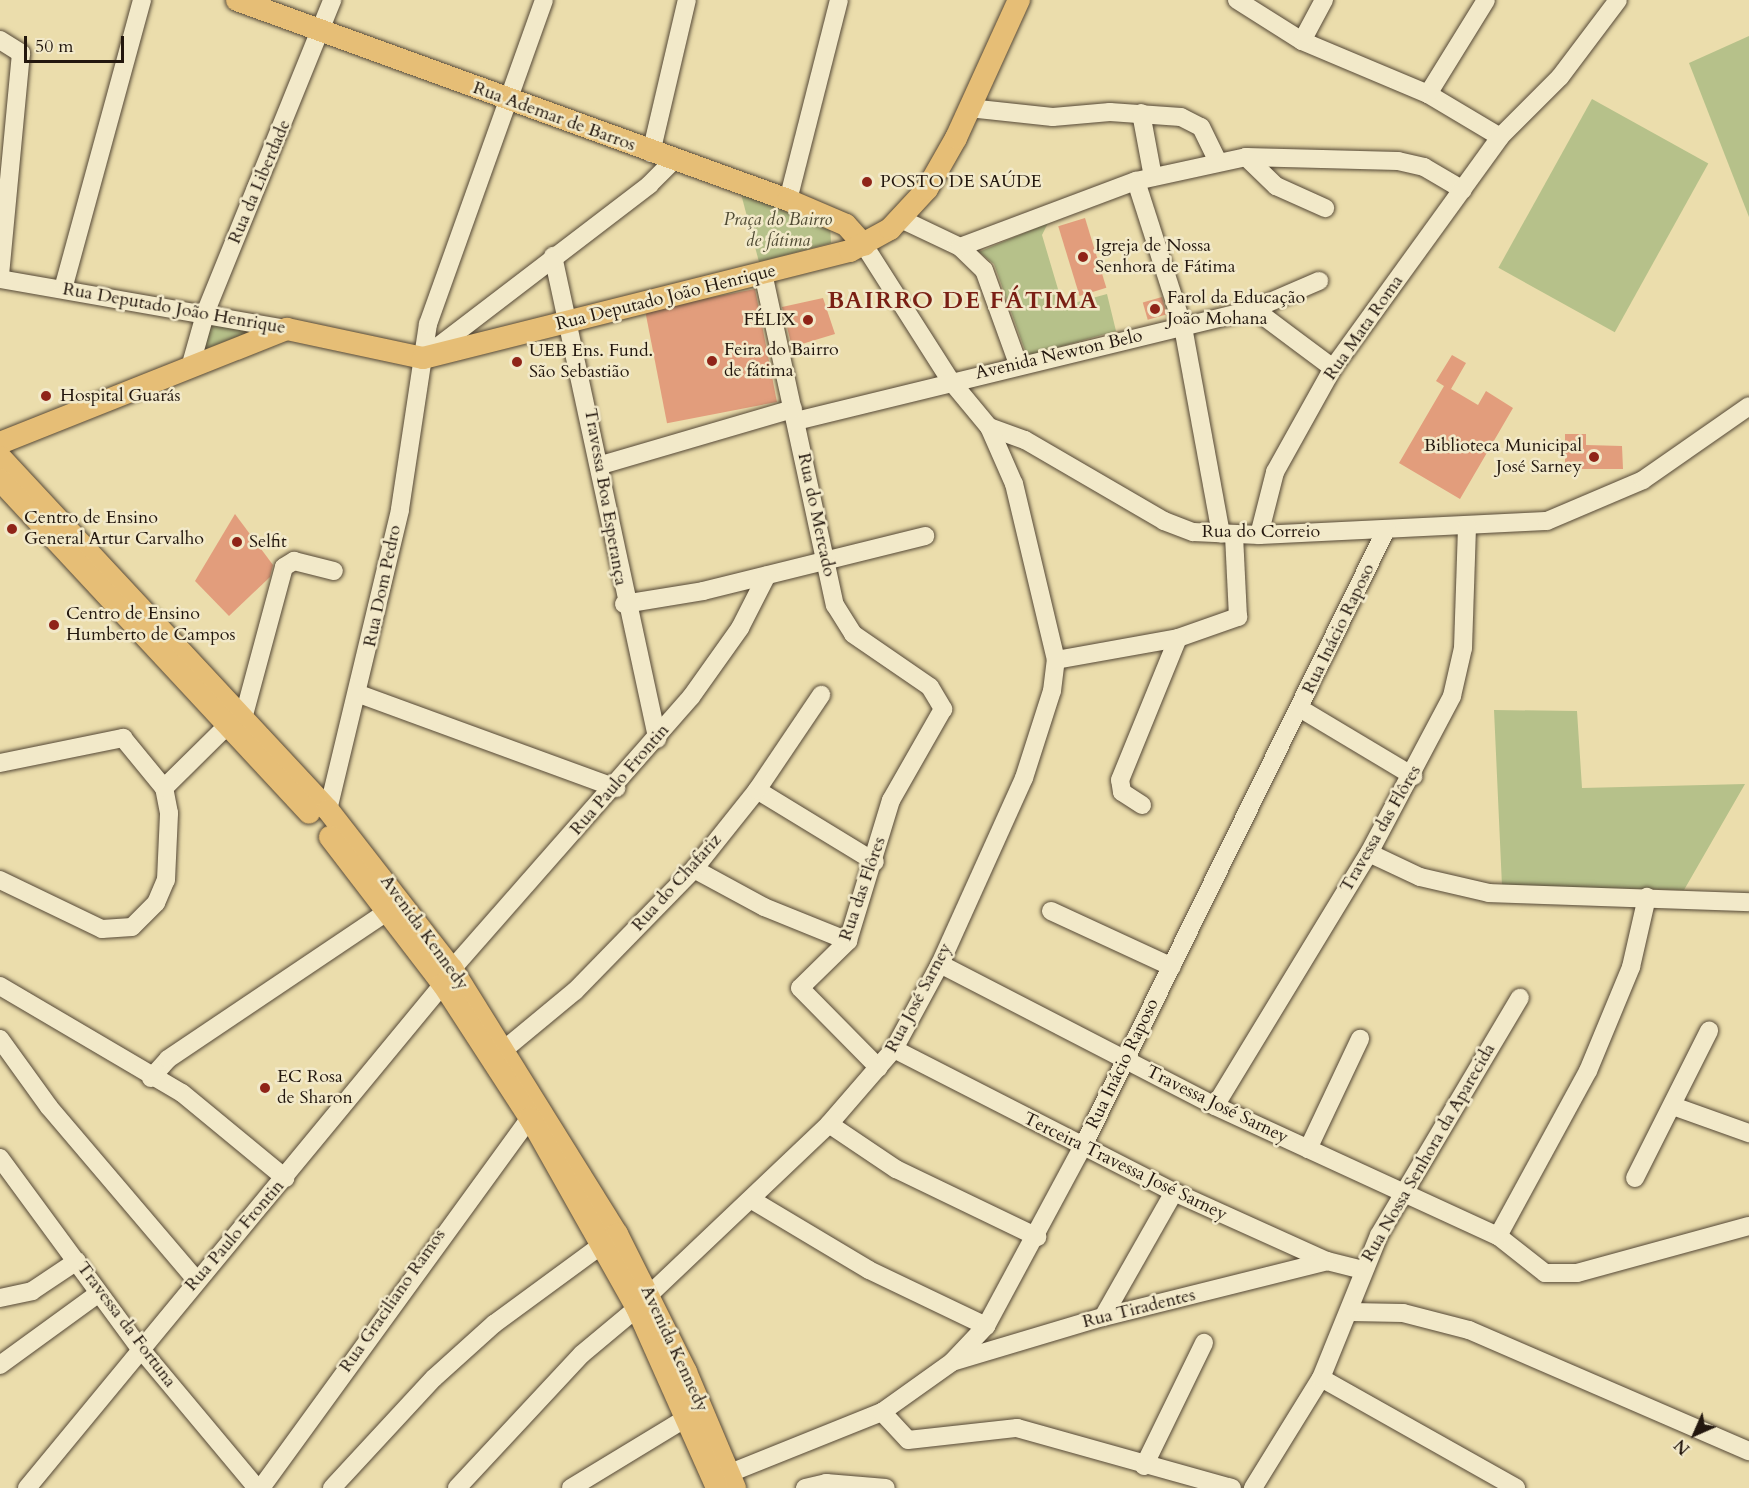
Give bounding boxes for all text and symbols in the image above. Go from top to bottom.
scale bar [27,24,128,62]
text: 50 m [35,34,74,59]
street label: Rua Ademar de Barros [470,78,638,156]
street label: Rua da Liberdade [224,117,296,247]
place label: POSTO DE SAÚDE [880,171,1042,193]
marker: POSTO DE SAÚDE [858,173,876,191]
park label: Praça do Bairro de fátima [724,210,832,252]
place label: Igreja de Nossa Senhora de Fátima [1095,236,1236,278]
marker: Igreja de Nossa Senhora de Fátima [1076,250,1090,264]
street label: Rua Deputado João Henrique [554,260,778,336]
street label: Rua Mata Roma [1320,271,1408,385]
street label: Rua Deputado João Henrique [61,279,287,339]
district label: BAIRRO DE FÁTIMA [827,287,1099,315]
place label: Farol da Educação João Mohana [1167,288,1305,330]
marker: Farol da Educação João Mohana [1148,302,1162,316]
place label: FÉLIX [743,309,796,331]
marker: FÉLIX [801,313,815,327]
street label: Avenida Newton Belo [973,325,1145,385]
place label: Feira do Bairro de fátima [724,340,839,382]
place label: UEB Ens. Fund. São Sebastião [529,341,653,384]
marker: Feira do Bairro de fátima [705,354,719,368]
marker: UEB Ens. Fund. São Sebastião [510,355,524,369]
place label: Hospital Guarás [60,385,181,407]
marker: Hospital Guarás [37,387,55,405]
street label: Travessa Boa Esperança [579,407,631,587]
place label: Biblioteca Municipal José Sarney [1424,436,1582,478]
marker: Biblioteca Municipal José Sarney [1587,450,1601,464]
street label: Rua do Mercado [792,451,840,579]
place label: Centro de Ensino General Artur Carvalho [24,508,204,550]
street label: Rua do Correio [1202,521,1320,543]
marker: Centro de Ensino General Artur Carvalho [5,522,19,536]
street label: Rua Dom Pedro [360,523,406,649]
place label: Selfit [249,531,287,553]
marker: Selfit [230,535,244,549]
street label: Rua Inácio Raposo [1298,560,1380,698]
place label: Centro de Ensino Humberto de Campos [66,604,235,646]
marker: Centro de Ensino Humberto de Campos [47,618,61,632]
street label: Rua Paulo Frontin [566,720,674,840]
street label: Travessa das Flôres [1336,762,1426,896]
street label: Rua do Chafariz [628,830,726,936]
street label: Rua das Flôres [835,834,891,944]
street label: Avenida Kennedy [375,871,473,995]
street label: Rua José Sarney [881,939,957,1057]
street label: Rua Inácio Raposo [1082,995,1164,1133]
street label: Rua Nossa Senhora da Aparecida [1357,1040,1501,1266]
street label: Travessa José Sarney [1142,1061,1292,1149]
place label: EC Rosa de Sharon [277,1067,353,1110]
marker: EC Rosa de Sharon [258,1081,272,1095]
street label: Terceira Travessa José Sarney [1020,1108,1230,1226]
street label: Rua Paulo Frontin [181,1176,289,1296]
street label: Rua Graciliano Ramos [335,1225,451,1377]
street label: Travessa da Fortuna [72,1258,180,1392]
street label: Avenida Kennedy [635,1282,713,1416]
street label: Rua Tiradentes [1080,1285,1198,1333]
north arrow [1665,1404,1725,1464]
text: N [1670,1434,1695,1459]

